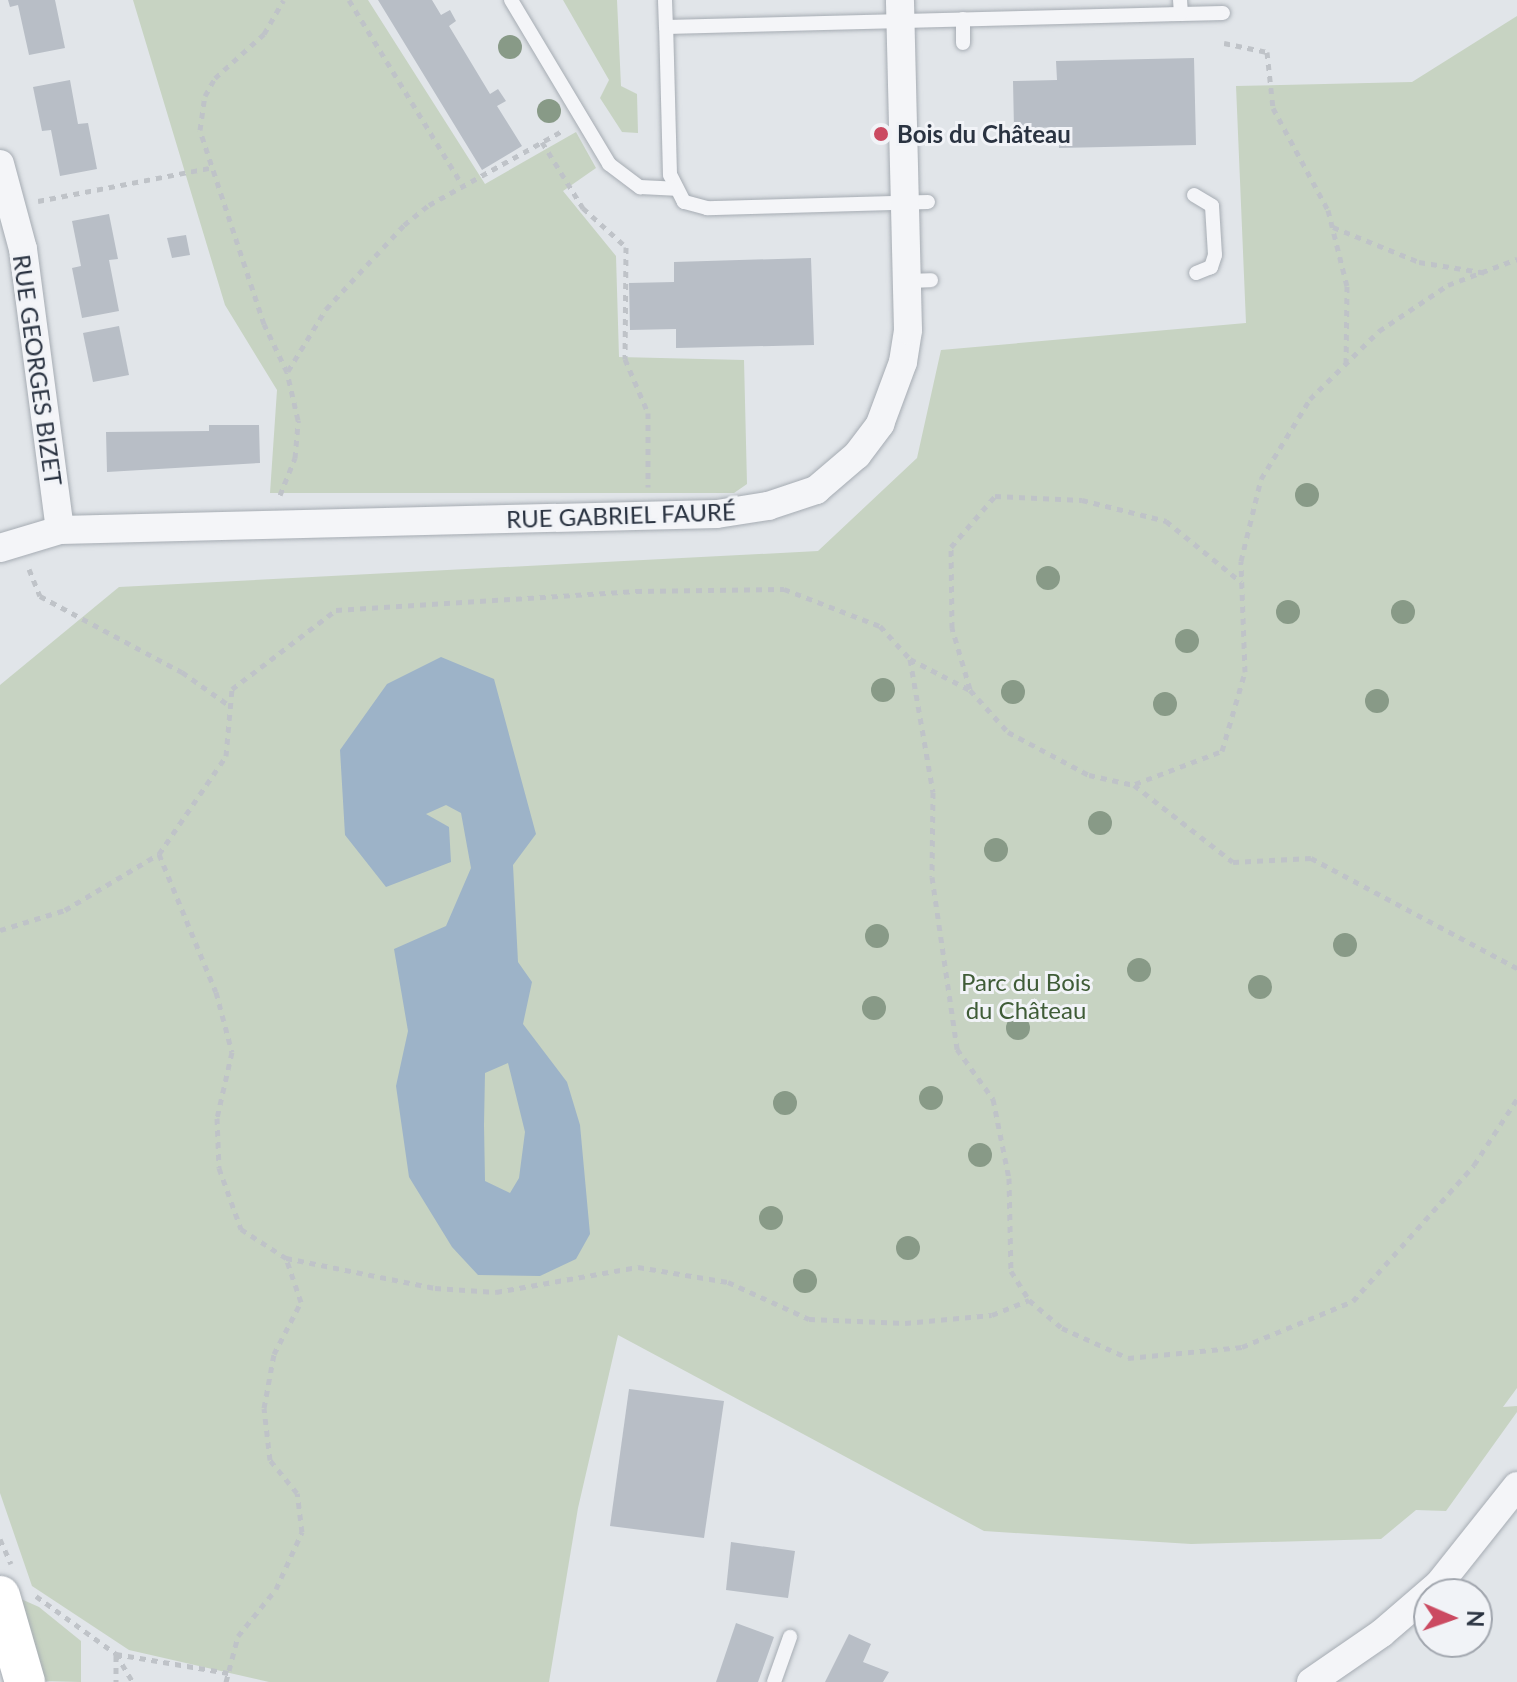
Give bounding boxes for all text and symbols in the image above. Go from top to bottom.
place label: Bois du Château [897,120,1071,148]
marker: Bois du Château [872,125,890,143]
street label: RUE GEORGES BIZET [8,253,68,487]
street label: RUE GABRIEL FAURÉ [505,497,737,533]
park label: Parc du Bois du Château [961,968,1091,1024]
north arrow [1413,1578,1493,1658]
text: N [1462,1610,1489,1628]

